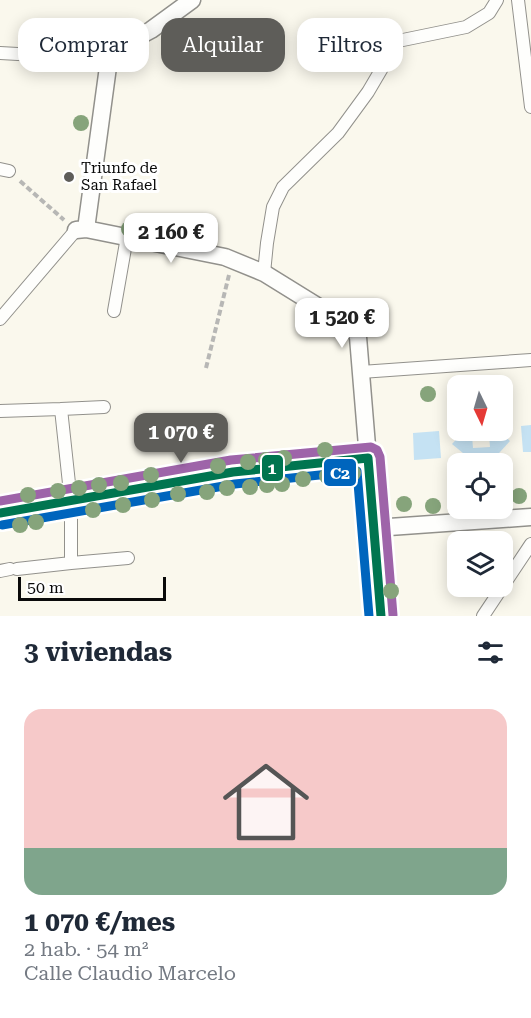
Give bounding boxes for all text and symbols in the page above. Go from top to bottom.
chip: Comprar [18,18,149,72]
chip: Alquilar [161,18,285,72]
chip: Filtros [297,18,403,72]
place label: Triunfo de San Rafael [81,159,158,194]
marker: Triunfo de San Rafael [62,170,76,184]
pin: 2 160 € [116,213,226,264]
text: 2 160 € [138,220,204,244]
pin: 1 520 € [287,298,397,349]
text: 1 520 € [309,305,375,329]
north arrow [447,375,513,441]
map controls [447,375,513,597]
pin: 1 070 € [126,413,236,464]
text: 1 070 € [148,420,214,444]
button: locate [447,453,513,519]
line badge: 1 [261,454,284,482]
line badge: C2 [323,458,357,487]
text: 1 [268,459,277,478]
text: C2 [330,464,350,483]
button: layers [447,531,513,597]
scale bar [18,574,166,602]
text: 50 m [27,578,64,597]
icon: filters [474,636,507,669]
text: 3 viviendas [24,637,172,667]
icon: home [212,748,320,856]
text: 1 070 €/mes [24,907,175,937]
text: 2 hab. · 54 m² [24,937,148,961]
text: Calle Claudio Marcelo [24,961,236,985]

